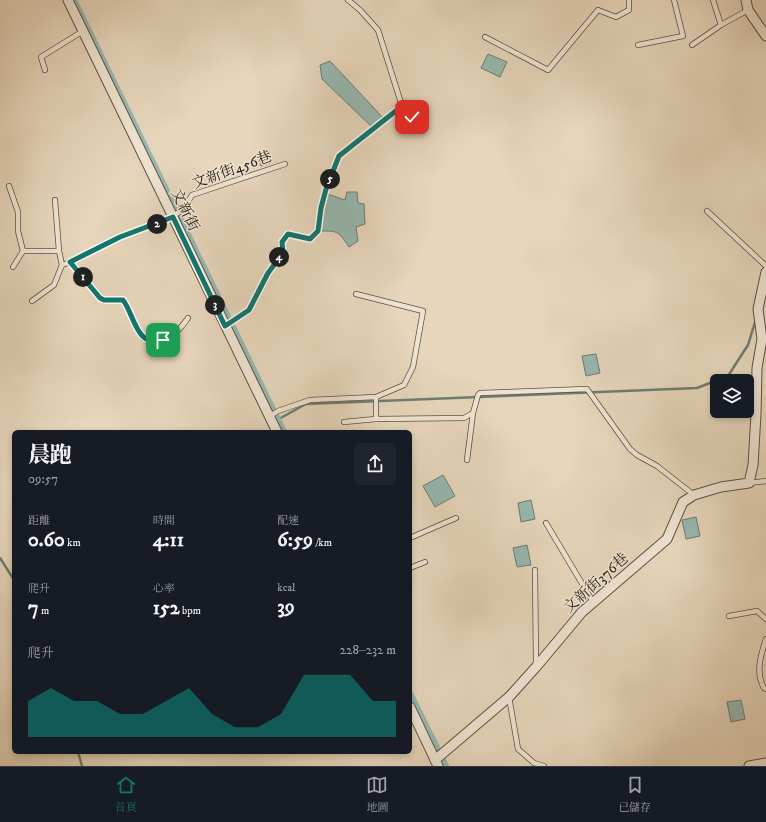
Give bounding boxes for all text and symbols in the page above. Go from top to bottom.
pin [395,100,429,134]
icon: check [401,106,423,128]
street label: 文新街456巷 [189,147,275,193]
pin: 5 [320,169,340,189]
text: 5 [327,172,333,186]
street label: 文新街 [167,186,203,234]
pin: 2 [147,214,167,234]
text: 2 [154,217,160,231]
pin: 4 [269,247,289,267]
text: 4 [276,250,282,264]
pin: 1 [73,267,93,287]
text: 1 [81,270,85,284]
pin: 3 [205,295,225,315]
text: 3 [213,298,217,312]
pin [146,323,180,357]
icon: arrive [152,329,174,351]
map controls [710,374,754,418]
button: layers [710,374,754,418]
text: 晨跑 [28,442,72,469]
button: share [354,443,396,485]
text: 09:57 [28,471,58,487]
text: 距離 [28,514,50,528]
text: 時間 [153,514,175,528]
text: 配速 [277,514,299,528]
text: 0.60 [28,528,65,553]
text: 4:11 [153,528,184,553]
text: 6:59 [277,528,313,553]
text: km [65,536,81,550]
text: /km [313,536,332,550]
street label: 文新街376巷 [559,549,633,617]
text: kcal [277,581,295,595]
text: 爬升 [28,582,50,596]
text: 心率 [153,582,175,596]
text: 39 [277,595,295,620]
text: 7 [28,596,39,621]
text: 152 [153,596,180,621]
text: m [39,604,49,618]
text: bpm [180,604,201,618]
text: 228–232 m [340,642,396,658]
text: 爬升 [28,645,54,661]
tab: 首頁 [115,774,137,815]
tab: 地圖 [366,774,388,815]
tab: 已儲存 [618,774,651,815]

